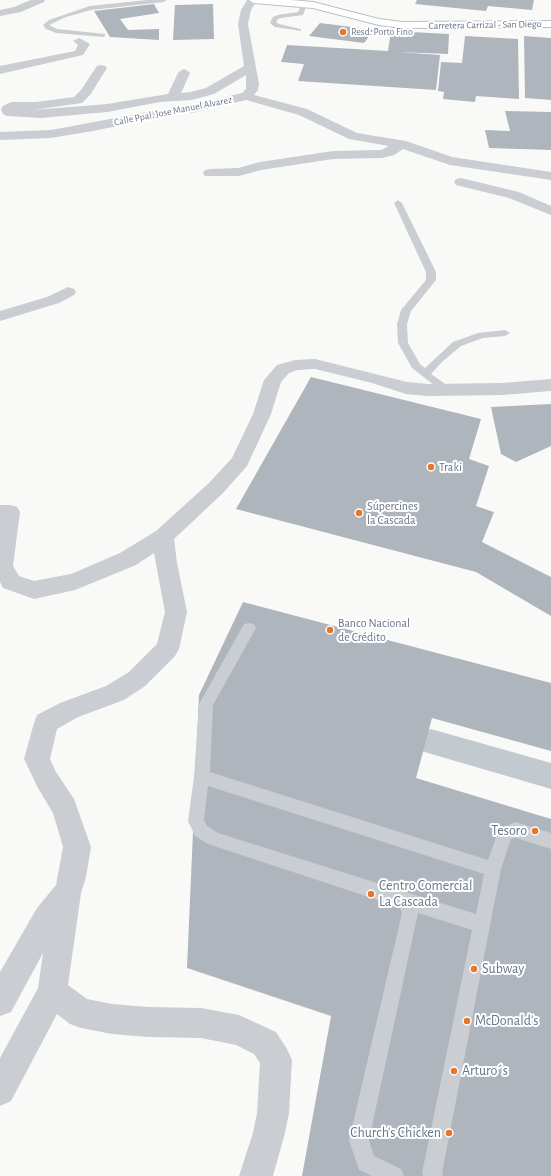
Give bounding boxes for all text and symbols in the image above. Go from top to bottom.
street label: Carretera Carrizal - San Diego [428,18,542,32]
place label: Resd. Porto Fino [351,26,413,38]
marker: Resd. Porto Fino [338,27,348,37]
street label: Calle Ppal. Jose Manuel Alvarez [113,94,233,128]
place label: Traki [439,460,462,474]
marker: Traki [426,462,436,472]
place label: Súpercines la Cascada [367,499,418,527]
marker: Súpercines la Cascada [354,508,364,518]
place label: Banco Nacional de Crédito [338,616,410,644]
marker: Banco Nacional de Crédito [325,625,335,635]
place label: Tesoro [491,823,527,839]
marker: Tesoro [530,826,540,836]
place label: Centro Comercial La Cascada [379,878,472,910]
marker: Centro Comercial La Cascada [366,889,376,899]
place label: Subway [482,961,524,977]
marker: Subway [469,964,479,974]
place label: McDonald's [475,1013,538,1029]
marker: McDonald's [462,1016,472,1026]
place label: Arturo´s [462,1063,508,1079]
marker: Arturo´s [449,1066,459,1076]
place label: Church's Chicken [350,1125,441,1141]
marker: Church's Chicken [444,1128,454,1138]

